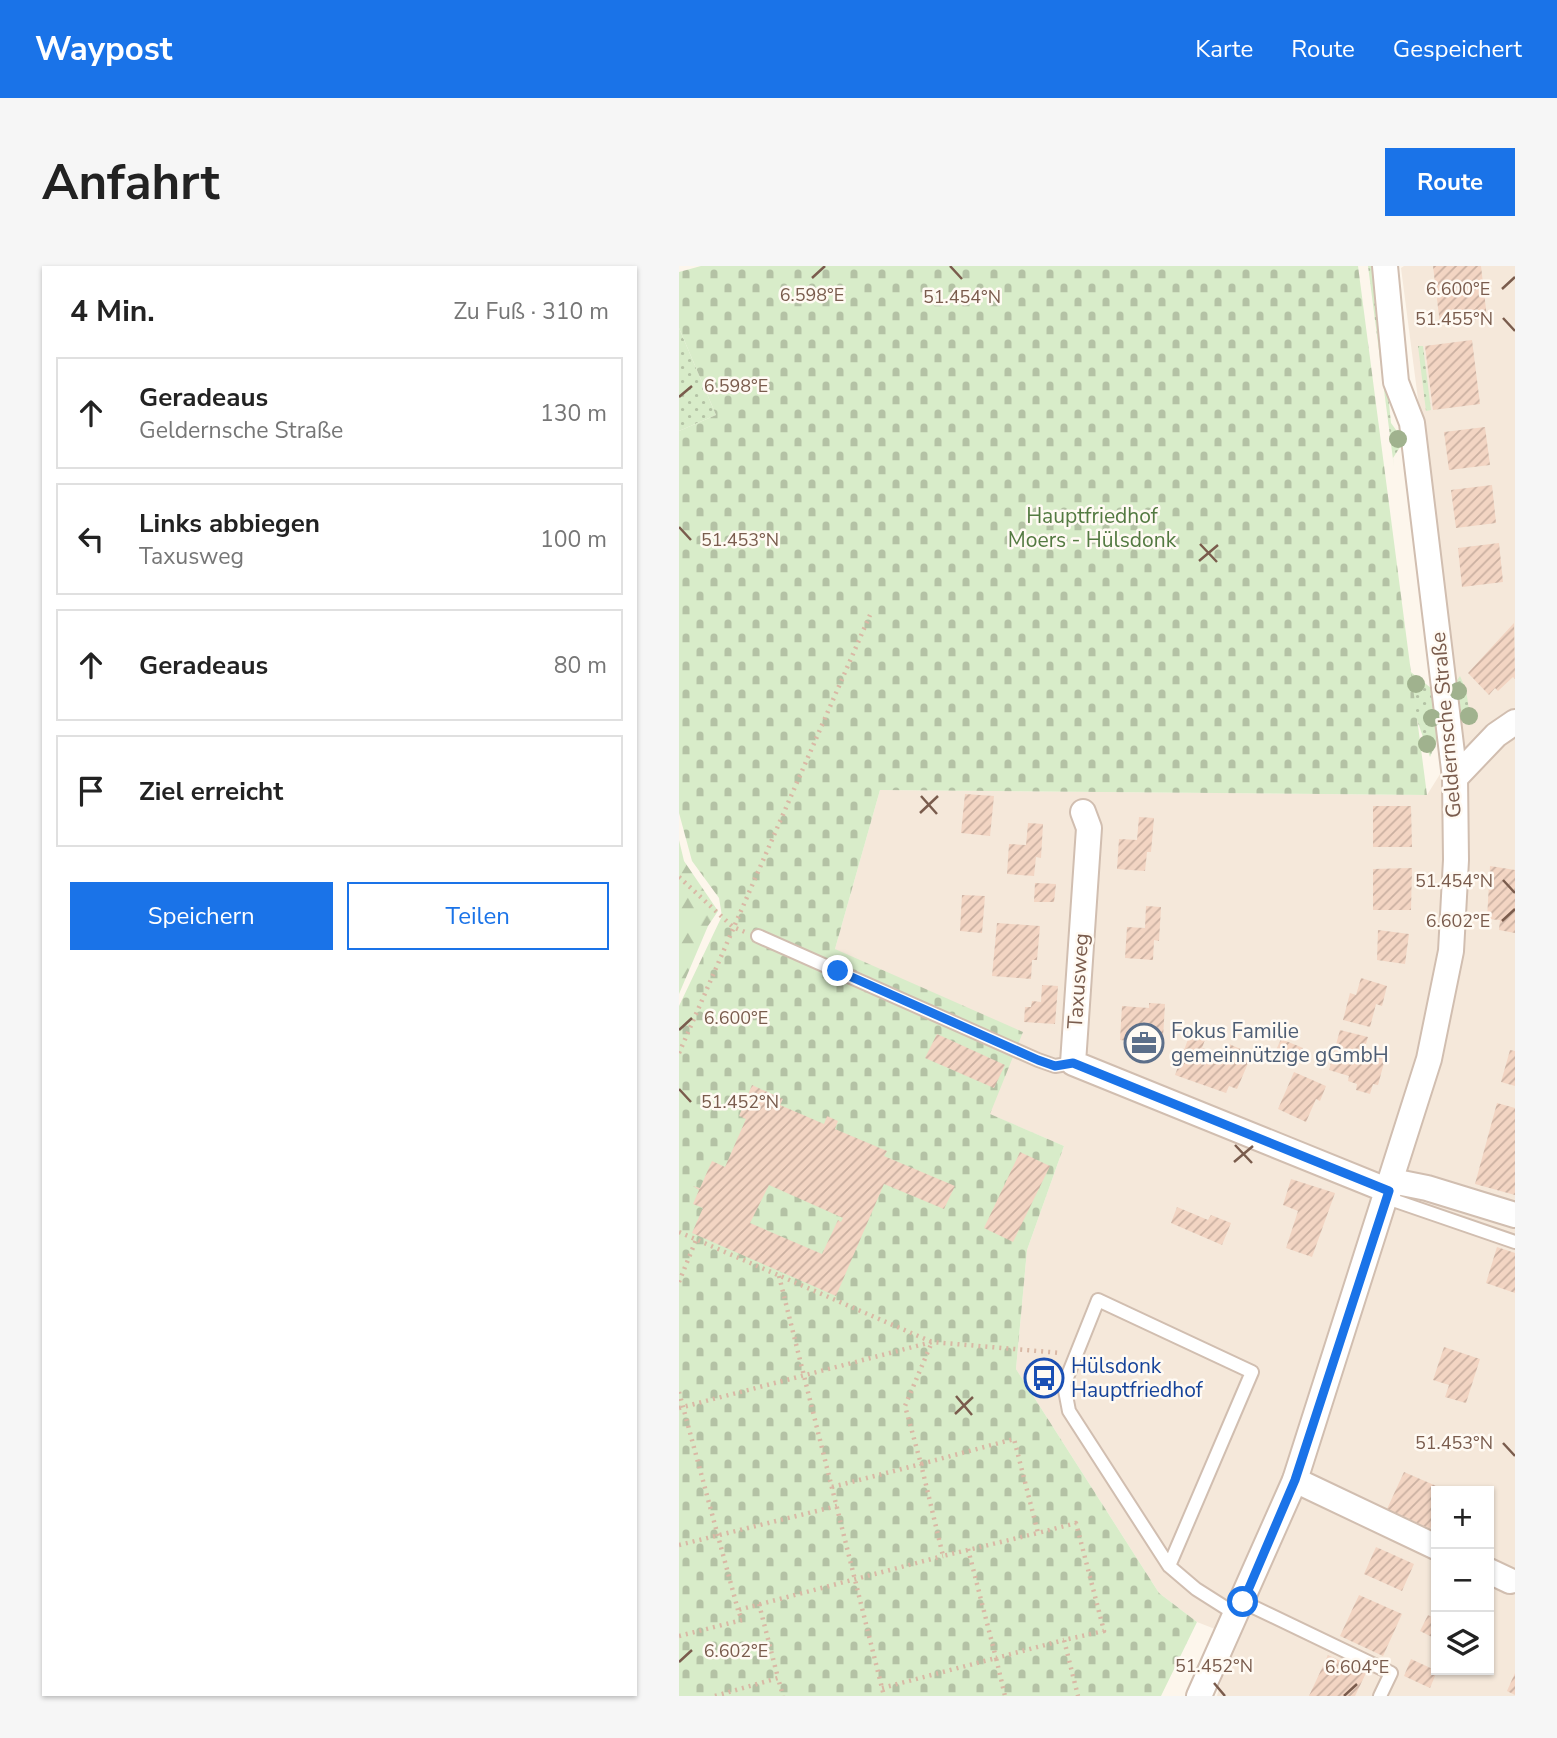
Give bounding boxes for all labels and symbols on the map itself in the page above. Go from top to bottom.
text: 6.600°E [1426,277,1490,301]
text: 6.598°E [780,283,844,307]
text: 51.454°N [923,285,1001,309]
text: 51.455°N [1415,307,1493,331]
text: 6.598°E [704,374,768,398]
park label: Hauptfriedhof Moers - Hülsdonk [1008,502,1177,554]
text: 51.453°N [701,528,779,552]
street label: Geldernsche Straße [1424,631,1468,819]
text: 51.454°N [1415,869,1493,893]
text: 6.602°E [1426,909,1490,933]
street label: Taxusweg [1061,932,1095,1030]
route end [822,955,853,986]
text: 6.600°E [704,1006,768,1030]
place label: Fokus Familie gemeinnützige gGmbH [1171,1017,1389,1069]
office icon: Fokus Familie gemeinnützige gGmbH [1123,1022,1165,1064]
text: 51.452°N [701,1090,779,1114]
place label: Hülsdonk Hauptfriedhof [1071,1352,1204,1404]
bus stop icon: Hülsdonk Hauptfriedhof [1023,1357,1065,1399]
text: 51.453°N [1415,1431,1493,1455]
route start [1227,1586,1258,1617]
text: 6.602°E [704,1639,768,1663]
text: 51.452°N [1175,1654,1253,1678]
text: 6.604°E [1325,1655,1389,1679]

